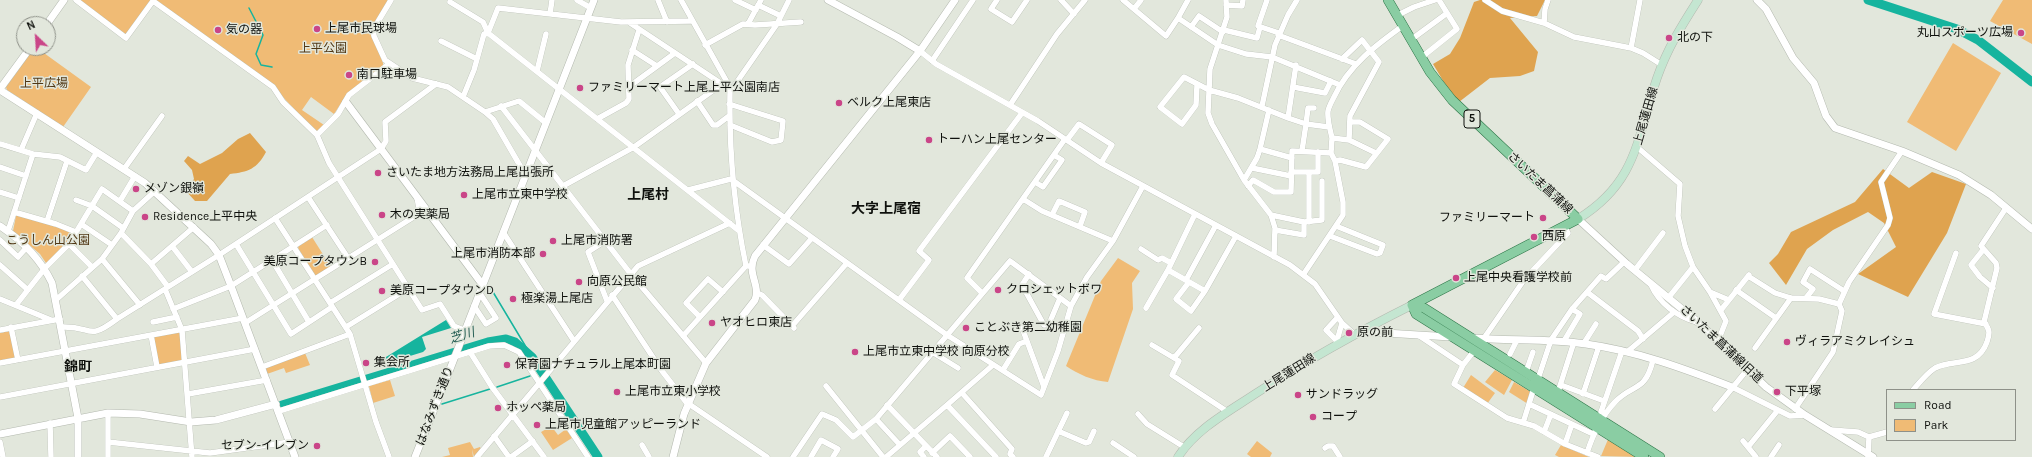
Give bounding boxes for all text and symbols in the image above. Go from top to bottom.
north arrow [16,16,56,56]
text: N [25,18,37,33]
place label: 上尾市民球場 [325,22,397,36]
place label: 気の器 [226,23,262,37]
marker: 上尾市民球場 [312,24,322,34]
marker: 気の器 [213,25,223,35]
place label: 丸山スポーツ広場 [1917,26,2013,40]
marker: 丸山スポーツ広場 [2016,28,2026,38]
place label: 北の下 [1677,31,1713,45]
marker: 北の下 [1664,33,1674,43]
park label: 上平公園 [299,42,347,56]
place label: 南口駐車場 [357,68,417,82]
marker: 南口駐車場 [344,70,354,80]
park label: 上平広場 [20,77,68,91]
place label: ファミリーマート上尾上平公園南店 [588,81,780,95]
marker: ファミリーマート上尾上平公園南店 [575,83,585,93]
street label: 上尾蓮田線 [1631,85,1661,147]
place label: ベルク上尾東店 [847,96,931,110]
marker: ベルク上尾東店 [834,98,844,108]
road number: 5 [1464,110,1480,128]
place label: トーハン上尾センター [937,133,1057,147]
marker: トーハン上尾センター [924,135,934,145]
street label: さいたま菖蒲線 [1504,149,1576,217]
place label: さいたま地方法務局上尾出張所 [386,166,554,180]
marker: さいたま地方法務局上尾出張所 [373,168,383,178]
place label: メゾン銀嶺 [144,182,204,196]
marker: メゾン銀嶺 [131,184,141,194]
district label: 上尾村 [627,187,669,203]
place label: 上尾市立東中学校 [472,188,568,202]
marker: 上尾市立東中学校 [459,190,469,200]
district label: 大字上尾宿 [851,201,921,217]
place label: 木の実薬局 [390,208,450,222]
place label: Residence上平中央 [153,210,257,224]
marker: 木の実薬局 [377,210,387,220]
place label: ファミリーマート [1439,211,1535,225]
marker: Residence上平中央 [140,212,150,222]
marker: ファミリーマート [1538,213,1548,223]
place label: 西原 [1542,230,1566,244]
marker: 西原 [1529,232,1539,242]
park label: こうしん山公園 [6,234,90,248]
place label: 上尾市消防署 [561,234,633,248]
marker: 上尾市消防署 [548,236,558,246]
place label: 上尾市消防本部 [451,247,535,261]
marker: 上尾市消防本部 [538,249,548,259]
place label: 美原コープタウンB [264,255,367,269]
marker: 美原コープタウンB [370,257,380,267]
place label: 上尾中央看護学校前 [1464,271,1572,285]
marker: 上尾中央看護学校前 [1451,273,1461,283]
place label: 向原公民館 [587,275,647,289]
marker: 向原公民館 [574,277,584,287]
place label: クロシェットボワ [1006,283,1102,297]
place label: 美原コープタウンD [390,284,494,298]
marker: クロシェットボワ [993,285,1003,295]
marker: 美原コープタウンD [377,286,387,296]
place label: 極楽湯上尾店 [521,292,593,306]
marker: 極楽湯上尾店 [508,294,518,304]
street label: さいたま菖蒲線旧道 [1677,302,1765,386]
place label: ヤオヒロ東店 [720,316,792,330]
marker: ヤオヒロ東店 [707,318,717,328]
place label: ことぶき第二幼稚園 [974,321,1082,335]
marker: ことぶき第二幼稚園 [961,323,971,333]
water label: 芝川 [447,325,477,347]
place label: 原の前 [1357,326,1393,340]
marker: 原の前 [1344,328,1354,338]
place label: ヴィラアミクレイシュ [1795,335,1915,349]
marker: ヴィラアミクレイシュ [1782,337,1792,347]
place label: 上尾市立東中学校 向原分校 [863,345,1010,359]
marker: 上尾市立東中学校 向原分校 [850,347,860,357]
street label: 上尾蓮田線 [1260,351,1318,395]
place label: 集会所 [374,356,410,370]
marker: 集会所 [361,358,371,368]
place label: 保育園ナチュラル上尾本町園 [515,358,671,372]
district label: 錦町 [64,359,92,375]
marker: 保育園ナチュラル上尾本町園 [502,360,512,370]
street label: はなみずき通り [413,364,457,448]
place label: 上尾市立東小学校 [625,385,721,399]
place label: 下平塚 [1785,385,1821,399]
marker: 上尾市立東小学校 [612,387,622,397]
marker: 下平塚 [1772,387,1782,397]
place label: サンドラッグ [1306,388,1378,402]
legend [1886,389,2016,441]
marker: サンドラッグ [1293,390,1303,400]
text: Road [1924,398,1952,412]
place label: ホッペ薬局 [506,401,566,415]
marker: ホッペ薬局 [493,403,503,413]
place label: コープ [1321,410,1357,424]
marker: コープ [1308,412,1318,422]
place label: 上尾市児童館アッピーランド [545,418,701,432]
text: Park [1924,418,1948,432]
marker: 上尾市児童館アッピーランド [532,420,542,430]
place label: セブン-イレブン [221,439,309,453]
marker: セブン-イレブン [312,441,322,451]

